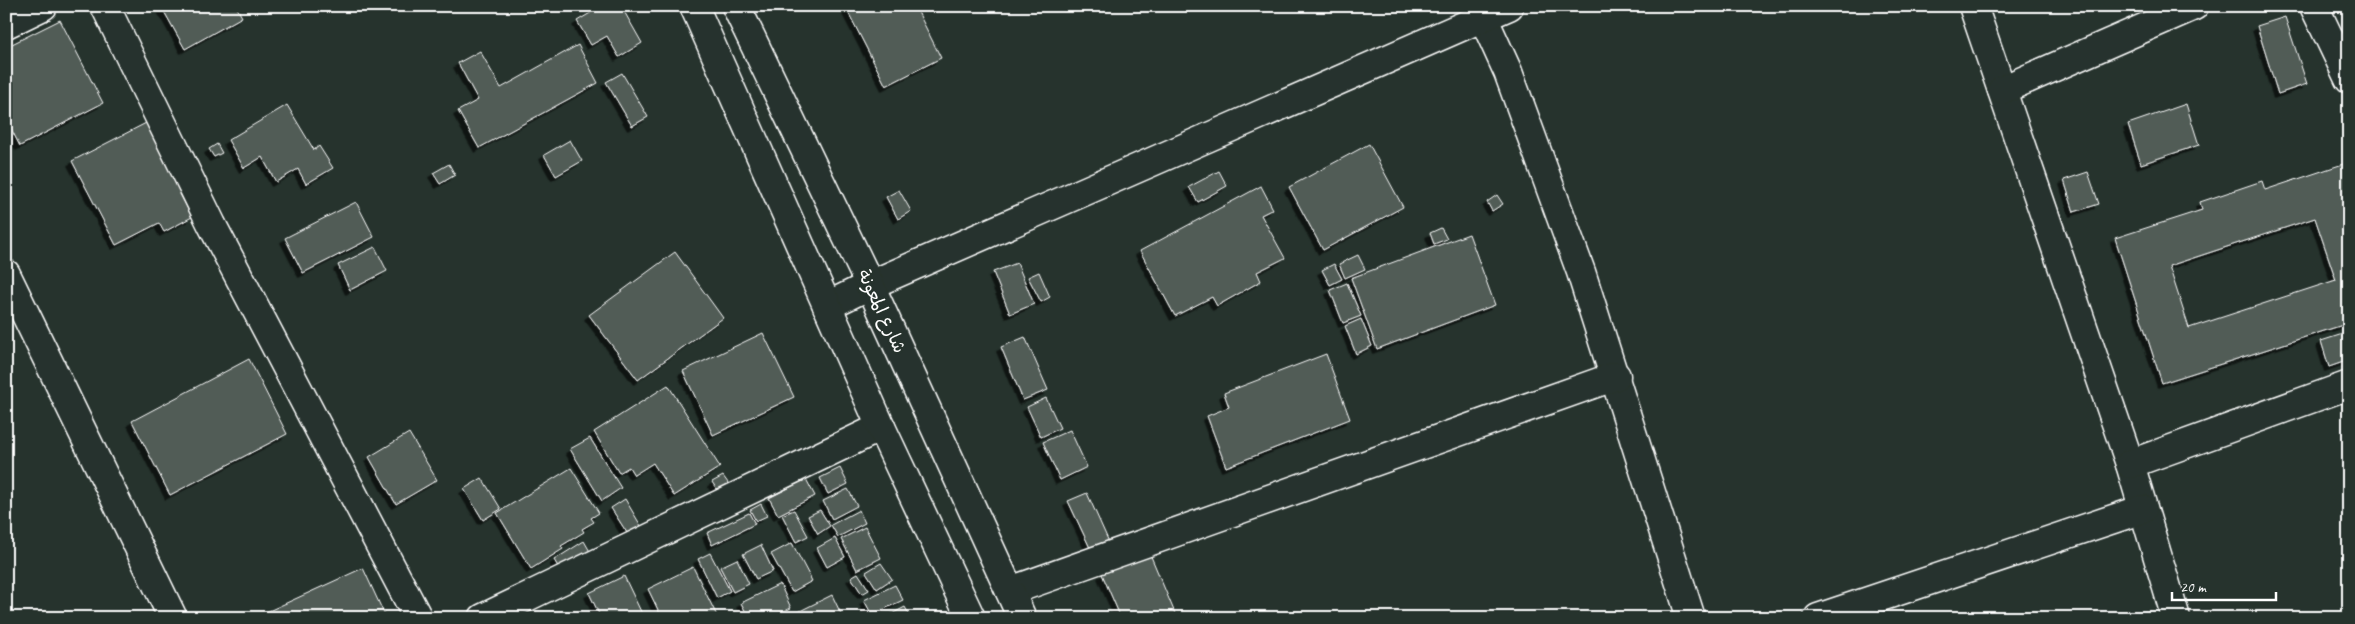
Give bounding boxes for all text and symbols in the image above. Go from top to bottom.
street label: شارع المعونة [852,266,911,357]
scale bar [2172,569,2276,601]
text: 20 m [2180,578,2207,597]

